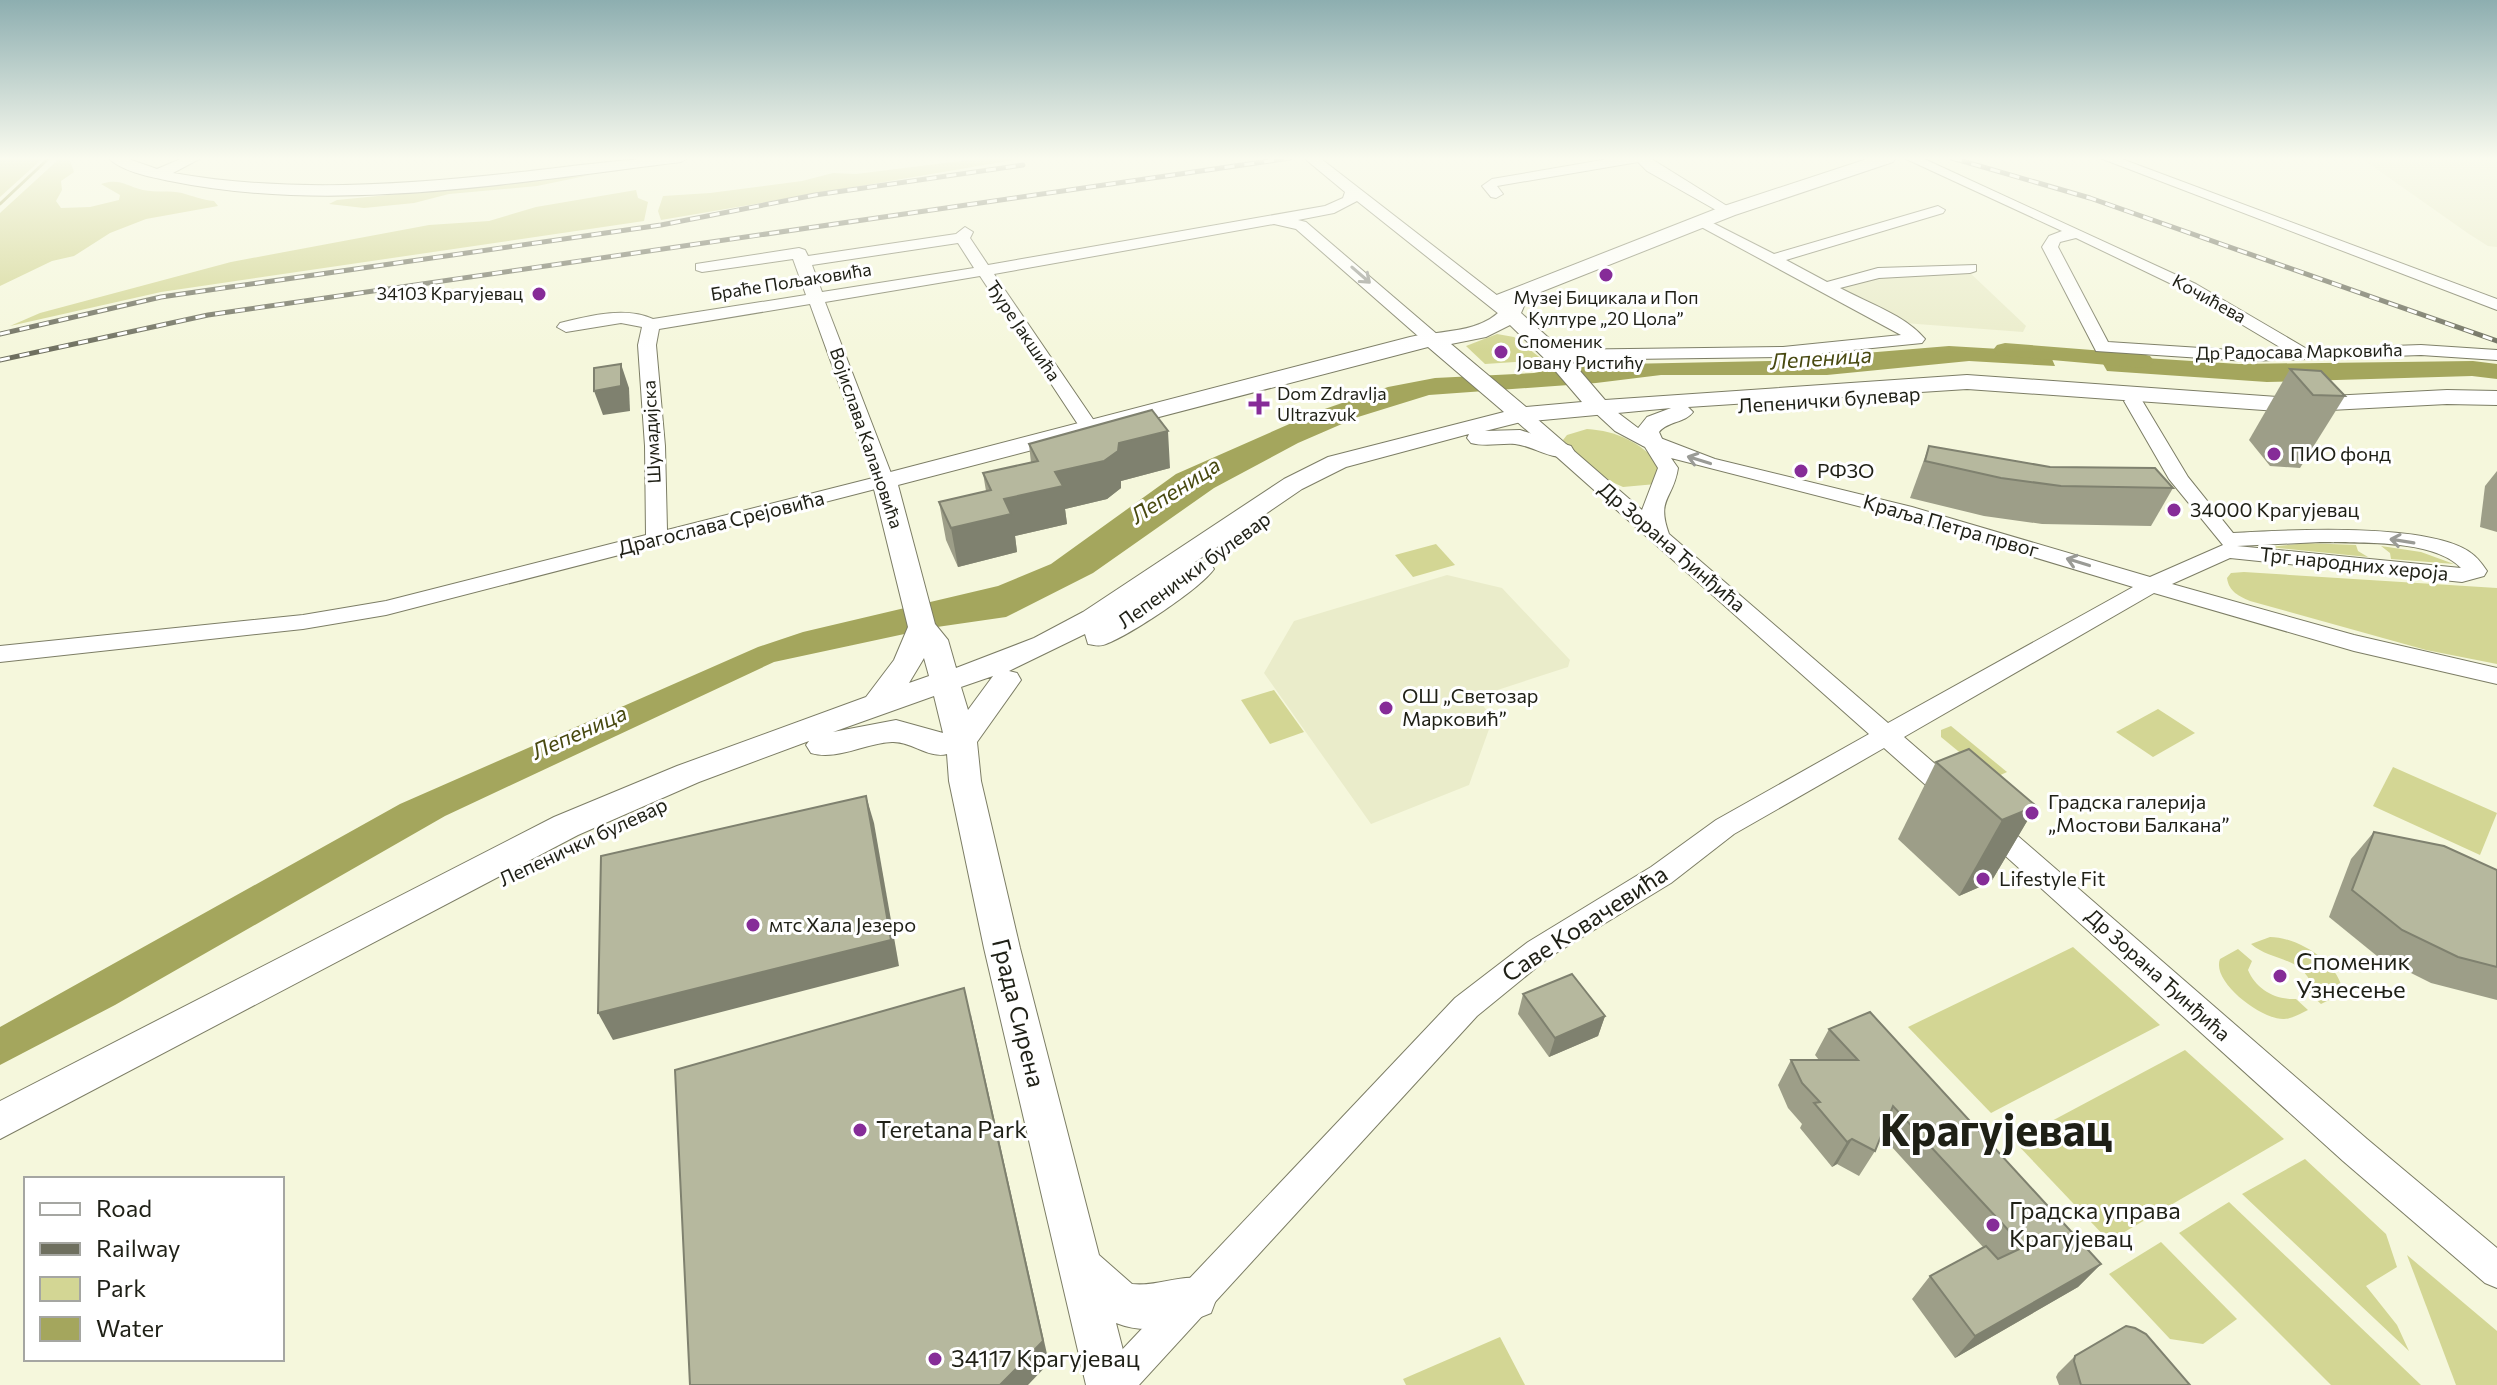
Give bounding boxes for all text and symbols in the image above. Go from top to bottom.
street label: Браће Пољаковића [709,257,873,305]
one-way arrow [1351,266,1371,284]
marker: Музеј Бицикала и Поп Културе „20 Цола” [1597,266,1615,284]
street label: Кочићева [2169,269,2250,327]
street label: Ђуре Јакшића [982,276,1066,385]
place label: 34103 Крагујевац [377,282,524,304]
marker: 34103 Крагујевац [530,285,548,303]
place label: Музеј Бицикала и Поп Културе „20 Цола” [1514,286,1698,329]
place label: Споменик Јовану Ристићу [1517,330,1644,373]
street label: Др Радосава Марковића [2195,338,2403,364]
water label: Лепеница [1768,340,1873,375]
marker: Споменик Јовану Ристићу [1492,343,1510,361]
street label: Војислава Калановића [826,344,908,531]
street label: Шумадијска [637,380,665,484]
street label: Лепенички булевар [1737,381,1921,417]
place label: Dom Zdravlja Ultrazvuk [1277,382,1387,425]
marker: Dom Zdravlja Ultrazvuk [1248,393,1270,415]
place label: ПИО фонд [2290,441,2391,465]
marker: ПИО фонд [2265,445,2283,463]
water label: Лепеница [1124,451,1225,529]
one-way arrow [1686,452,1711,467]
place label: РФЗО [1817,458,1874,482]
marker: РФЗО [1792,462,1810,480]
street label: Др Зорана Ђинђића [1594,476,1751,616]
street label: Драгослава Срејовића [615,485,826,559]
street label: Краља Петра првог [1861,488,2042,562]
place label: 34000 Крагујевац [2190,497,2360,521]
marker: 34000 Крагујевац [2165,501,2183,519]
street label: Лепенички булевар [1112,506,1275,633]
one-way arrow [2390,533,2415,548]
street label: Трг народних хероја [2259,541,2450,585]
one-way arrow [2065,554,2091,569]
place label: ОШ „Светозар Марковић” [1402,683,1538,730]
water label: Лепеница [526,699,631,765]
marker: ОШ „Светозар Марковић” [1377,699,1395,717]
place label: Градска галерија „Мостови Балкана” [2048,789,2230,836]
street label: Лепенички булевар [494,791,671,891]
marker: Градска галерија „Мостови Балкана” [2023,804,2041,822]
street label: Саве Ковачевића [1496,858,1672,987]
place label: Lifestyle Fit [1999,866,2105,890]
marker: Lifestyle Fit [1974,870,1992,888]
street label: Др Зорана Ђинђића [2081,903,2236,1046]
place label: мтс Хала Језеро [769,912,916,936]
marker: мтс Хала Језеро [744,916,762,934]
street label: Града Сирена [987,935,1052,1090]
place label: Споменик Узнесење [2296,946,2410,1003]
marker: Споменик Узнесење [2271,967,2289,985]
district label: Крагујевац [1880,1101,2112,1155]
place label: Teretana Park [876,1114,1027,1143]
marker: Teretana Park [851,1121,869,1139]
legend [24,1177,284,1361]
text: Road [96,1193,152,1222]
place label: Градска управа Крагујевац [2009,1195,2181,1252]
marker: Градска управа Крагујевац [1984,1216,2002,1234]
text: Railway [96,1233,181,1262]
text: Park [96,1273,146,1302]
text: Water [96,1313,164,1342]
place label: 34117 Крагујевац [951,1343,1140,1372]
marker: 34117 Крагујевац [926,1350,944,1368]

